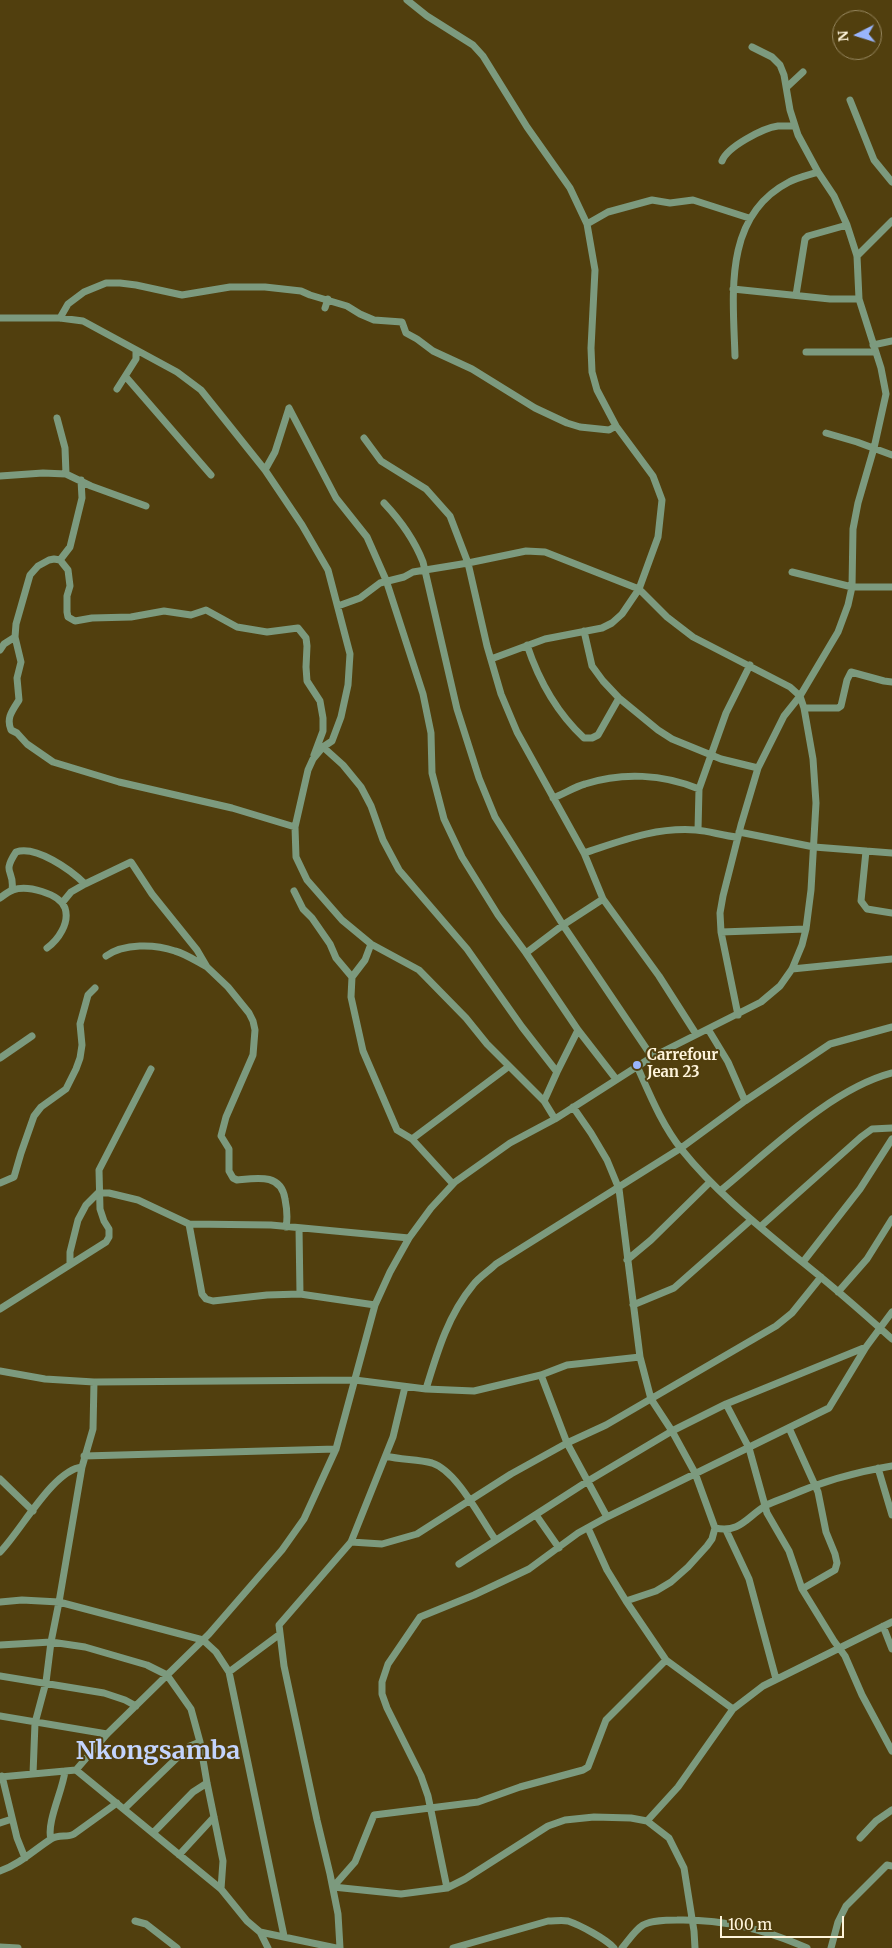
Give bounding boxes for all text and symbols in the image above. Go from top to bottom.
north arrow [832,10,882,60]
text: N [834,30,853,43]
place label: Carrefour Jean 23 [647,1047,718,1082]
marker: Carrefour Jean 23 [631,1059,643,1071]
district label: Nkongsamba [76,1737,240,1767]
scale bar [722,1906,846,1938]
text: 100 m [728,1915,772,1934]

